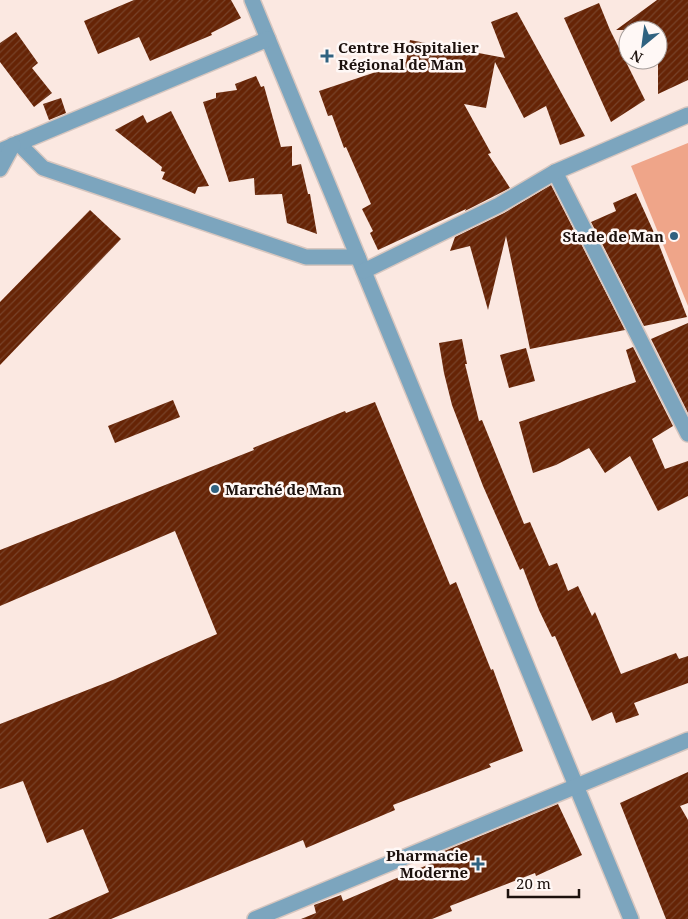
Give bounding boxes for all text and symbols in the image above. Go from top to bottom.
north arrow [618,20,668,70]
place label: Centre Hospitalier Régional de Man [338,37,479,74]
text: N [627,46,646,68]
marker: Centre Hospitalier Régional de Man [320,49,334,63]
place label: Stade de Man [563,226,664,246]
marker: Stade de Man [668,230,680,242]
place label: Marché de Man [225,479,342,499]
marker: Marché de Man [209,483,221,495]
place label: Pharmacie Moderne [386,845,468,882]
marker: Pharmacie Moderne [472,858,484,870]
scale bar [508,866,579,898]
text: 20 m [516,873,551,893]

